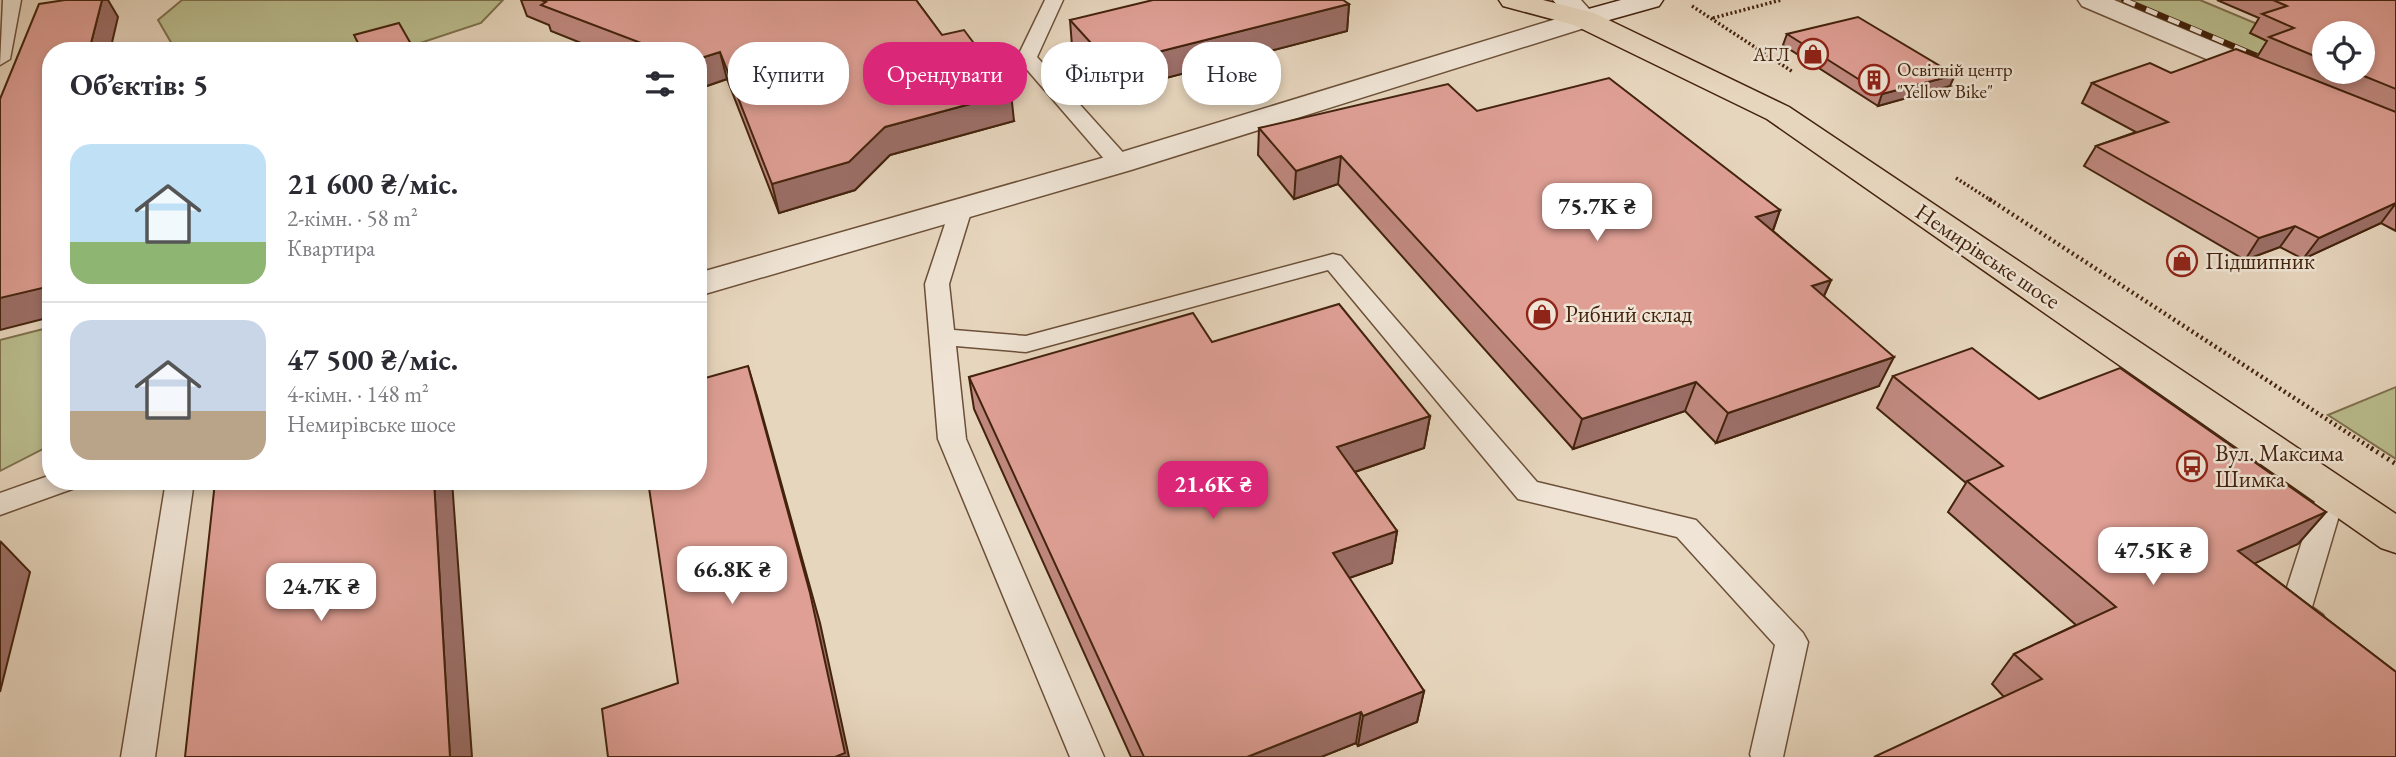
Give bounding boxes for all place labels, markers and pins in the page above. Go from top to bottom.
shop icon: АТЛ [1796,37,1830,71]
place label: АТЛ [1752,42,1790,67]
place label: Освітній центр "Yellow Bike" [1897,57,2013,104]
building icon: Освітній центр "Yellow Bike" [1857,63,1891,97]
pin: 75.7K ₴ [1532,184,1662,243]
shop icon: Підшипник [2165,244,2199,278]
place label: Підшипник [2205,246,2315,276]
shop icon: Рибний склад [1525,297,1559,331]
place label: Рибний склад [1565,299,1693,329]
place label: Вул. Максима Шимка [2215,438,2344,494]
bus stop icon: Вул. Максима Шимка [2175,449,2209,483]
pin: 21.6K ₴ [1148,462,1278,521]
pin: 47.5K ₴ [2088,528,2218,587]
pin: 66.8K ₴ [667,546,797,606]
pin: 24.7K ₴ [256,564,386,623]

